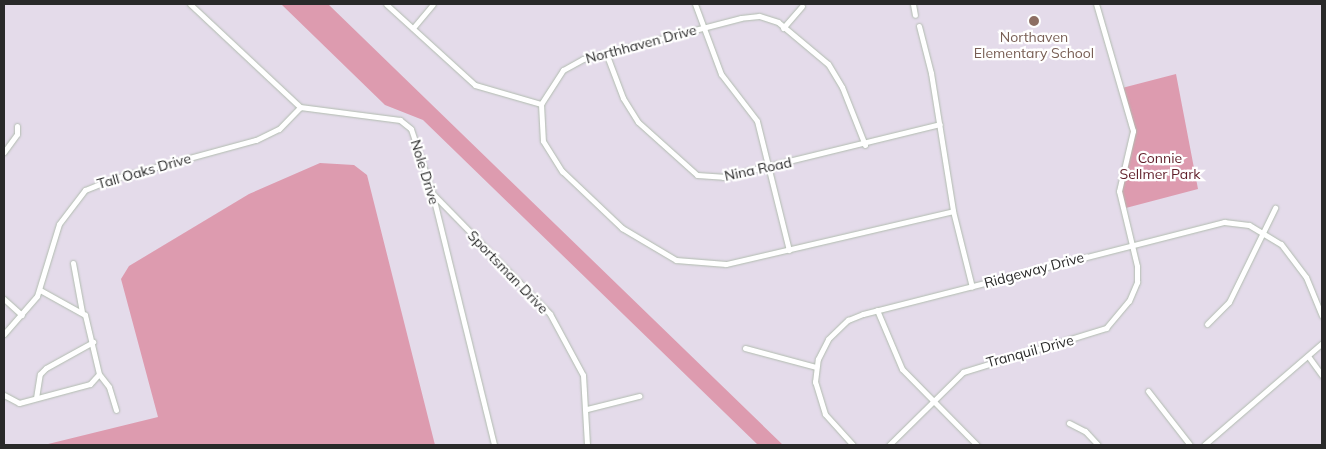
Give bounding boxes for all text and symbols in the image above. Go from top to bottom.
marker: Northaven Elementary School [1028,15,1040,27]
street label: Northhaven Drive [584,21,698,67]
place label: Northaven Elementary School [974,29,1094,62]
street label: Nole Drive [407,138,443,206]
street label: Tall Oaks Drive [95,150,193,192]
park label: Connie Sellmer Park [1119,150,1201,182]
street label: Nina Road [723,154,793,184]
street label: Sportsman Drive [464,227,552,317]
street label: Ridgeway Drive [982,249,1086,291]
street label: Tranquil Drive [985,331,1075,371]

